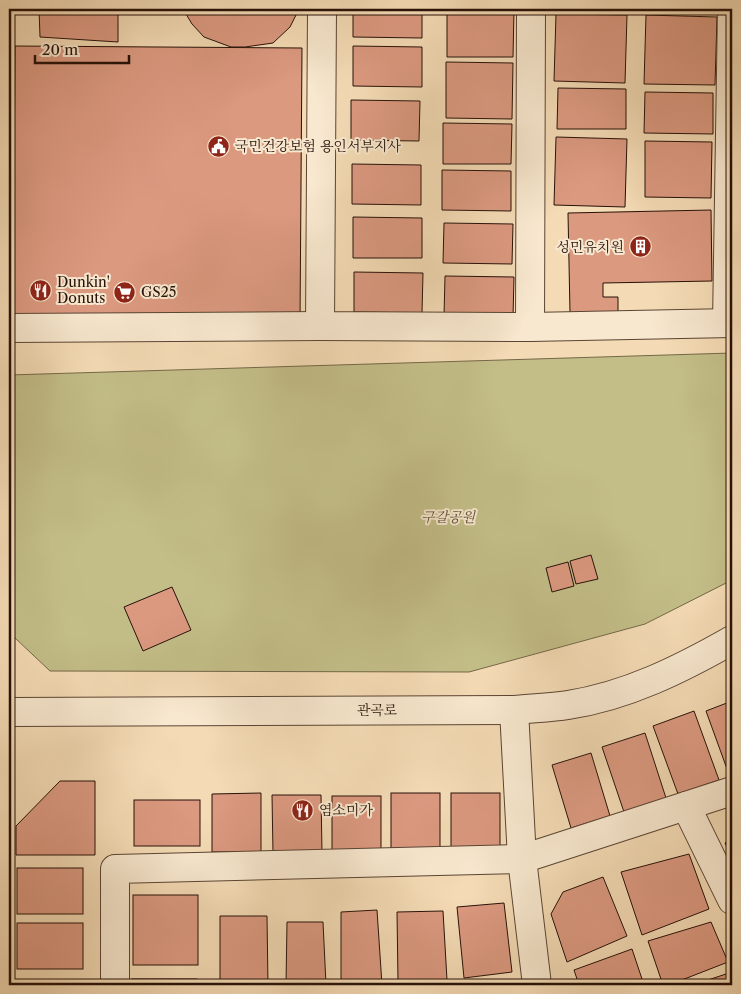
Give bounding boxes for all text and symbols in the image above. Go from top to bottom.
scale bar [35,32,129,64]
text: 20 m [42,40,78,59]
public building icon: 국민건강보험 용인서부지사 [207,134,231,158]
place label: 국민건강보험 용인서부지사 [235,137,401,155]
building icon: 성민유치원 [628,235,652,259]
place label: 성민유치원 [556,238,624,256]
place label: Dunkin' Donuts [57,273,110,307]
restaurant icon: Dunkin' Donuts [29,278,53,302]
supermarket icon: GS25 [113,280,137,304]
place label: GS25 [141,283,176,301]
park label: 구갈공원 [421,508,477,526]
street label: 관곡로 [357,701,398,719]
restaurant icon: 염소미가 [291,798,315,822]
place label: 염소미가 [319,801,374,819]

